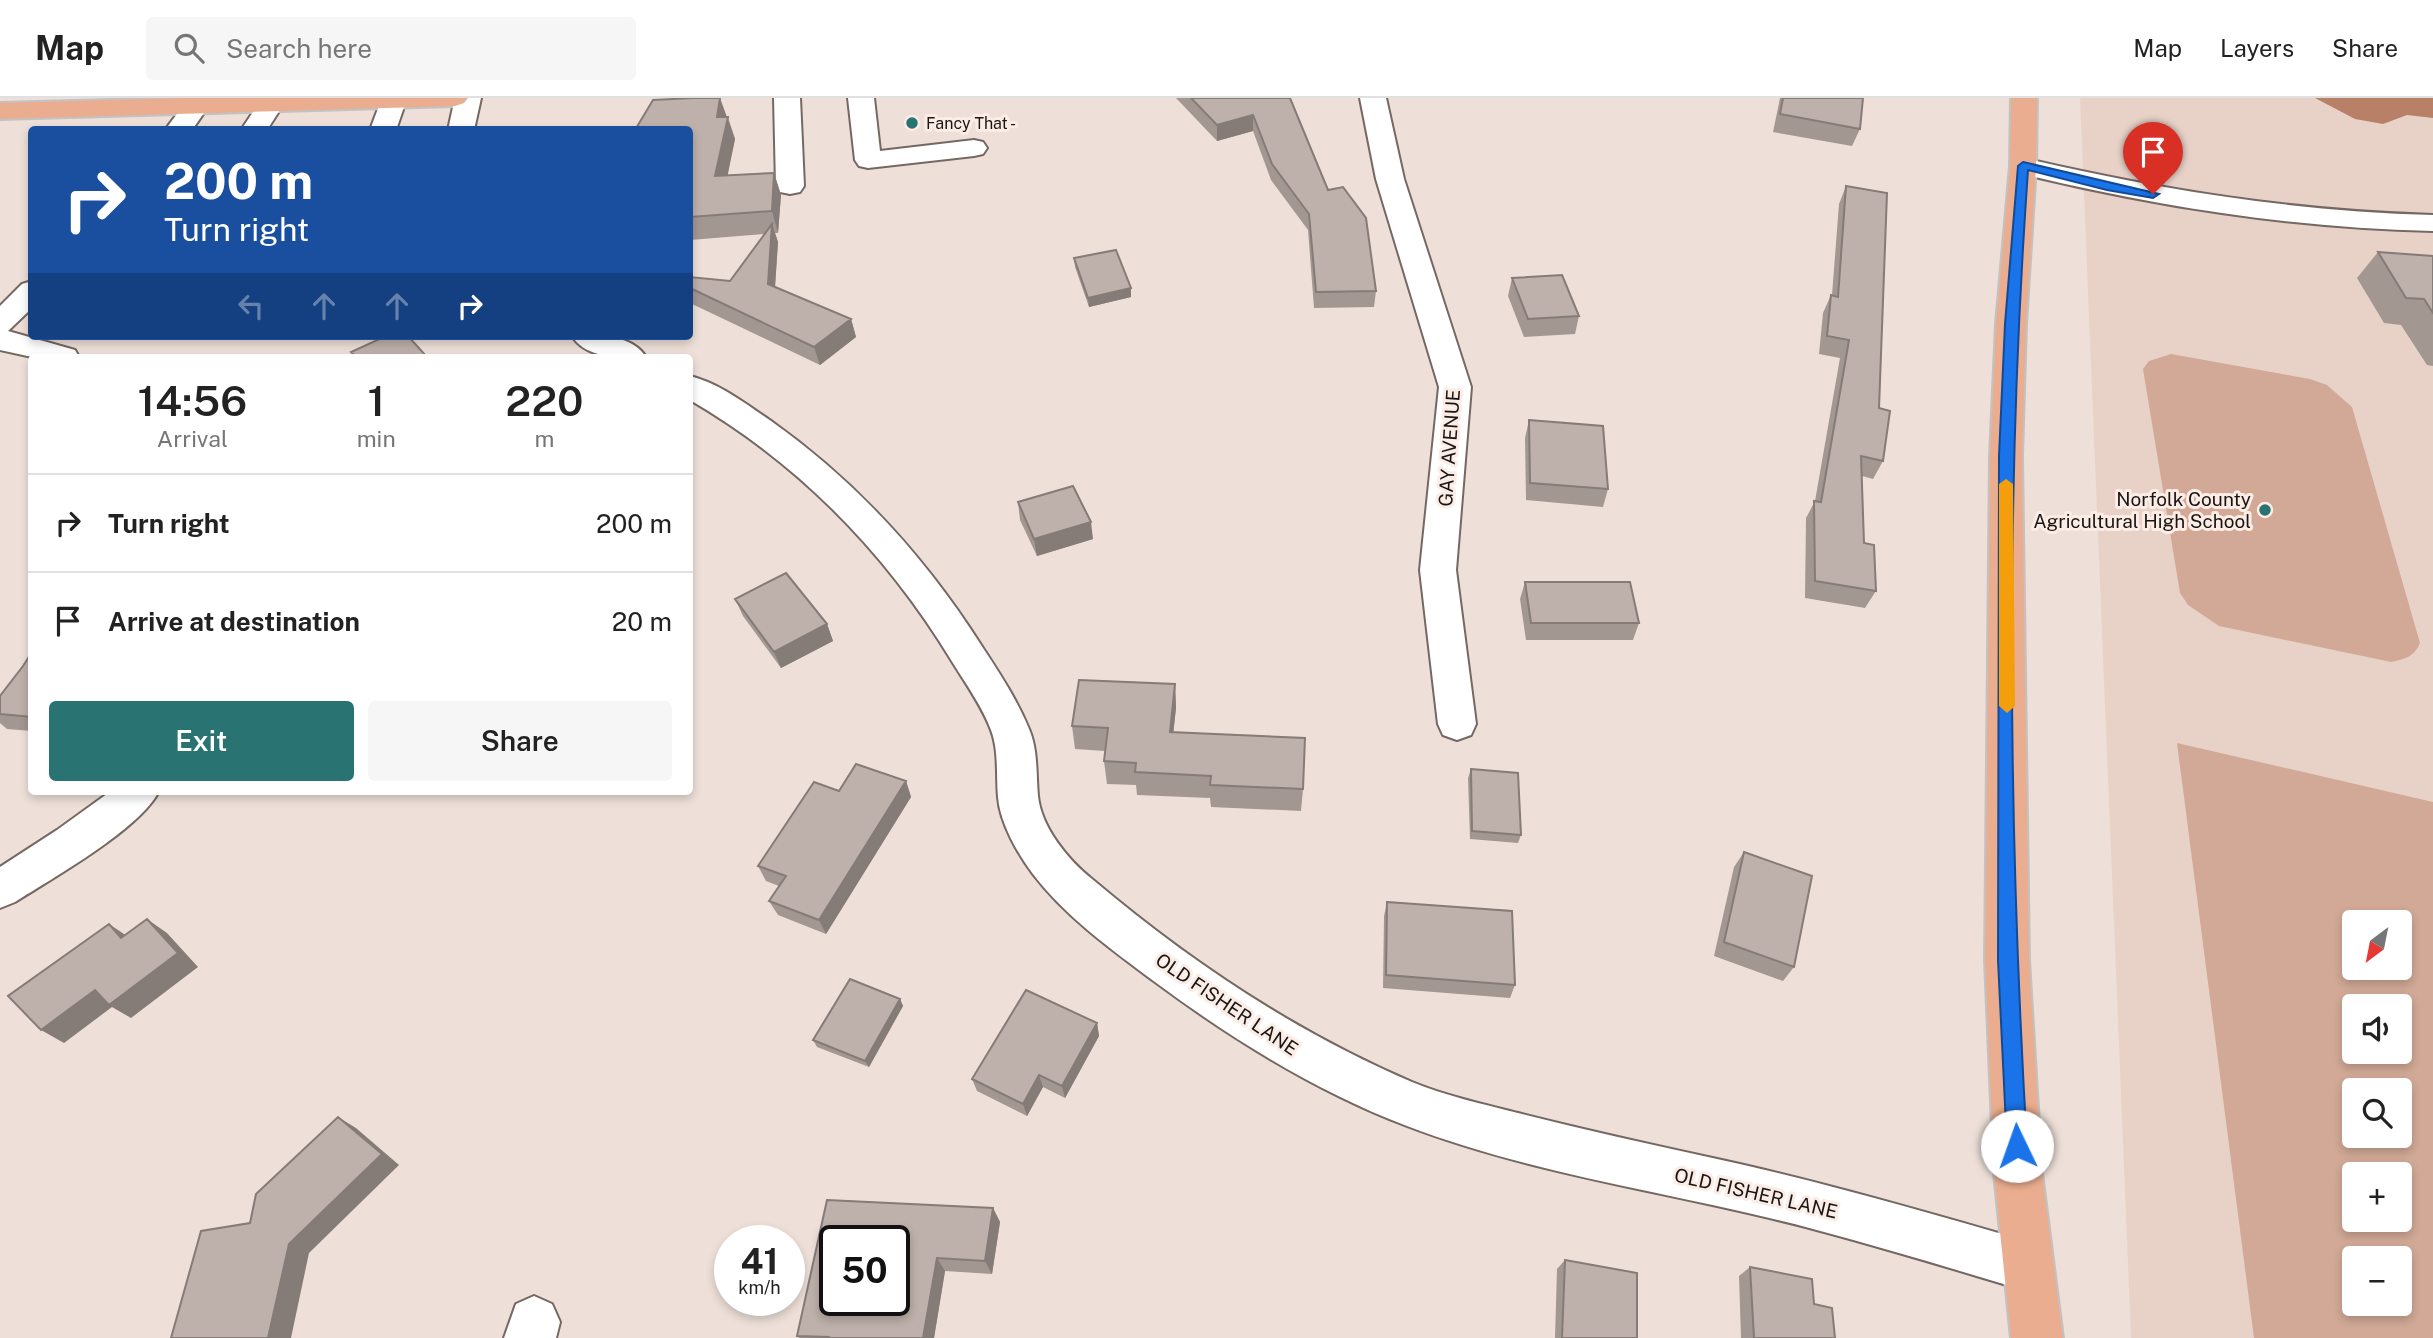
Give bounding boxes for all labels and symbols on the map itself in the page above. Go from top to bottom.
place label: Fancy That - [926,114,1016,133]
marker: Fancy That - [904,115,920,131]
pin [2123,122,2183,194]
street label: GAY AVENUE [1434,389,1464,507]
place label: Norfolk County Agricultural High School [2033,488,2251,532]
marker: Norfolk County Agricultural High School [2257,502,2273,518]
north arrow [2342,910,2412,980]
street label: OLD FISHER LANE [1152,948,1302,1060]
position arrow [1980,1109,2054,1183]
street label: OLD FISHER LANE [1672,1164,1840,1222]
speed limit sign: 50 [819,1225,910,1316]

